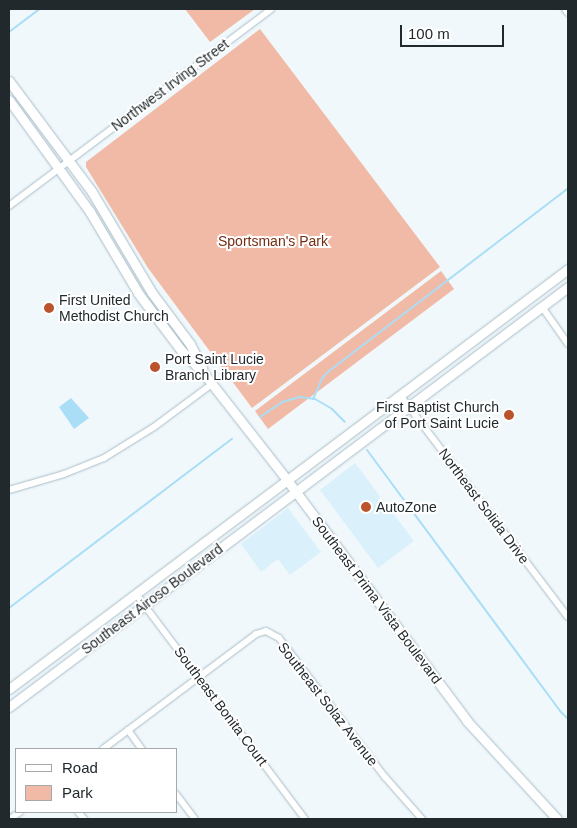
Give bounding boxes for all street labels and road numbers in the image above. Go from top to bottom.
street label: Northwest Irving Street [108,35,232,135]
street label: Northeast Solida Drive [435,445,533,567]
street label: Southeast Prima Vista Boulevard [309,513,445,687]
street label: Southeast Airoso Boulevard [78,540,226,658]
street label: Southeast Solaz Avenue [274,639,382,769]
street label: Southeast Bonita Court [171,643,271,769]

